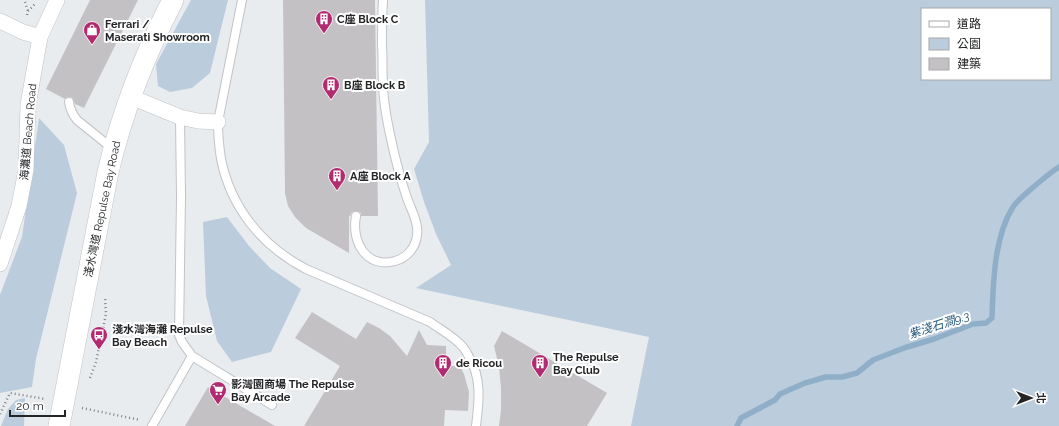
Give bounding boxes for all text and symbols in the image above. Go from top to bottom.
legend [921,8,1051,80]
building icon: C座 Block C [314,9,334,34]
place label: C座 Block C [337,13,399,26]
text: 道路 [957,17,981,31]
place label: Ferrari / Maserati Showroom [105,18,210,44]
shop icon: Ferrari / Maserati Showroom [82,20,102,45]
text: 公園 [957,37,981,51]
text: 建築 [957,57,981,71]
building icon: B座 Block B [321,75,341,100]
place label: B座 Block B [344,79,406,92]
street label: 海灘道 Beach Road [18,83,39,181]
street label: 淺水灣道 Repulse Bay Road [82,140,123,279]
building icon: A座 Block A [327,166,347,191]
place label: A座 Block A [350,170,411,183]
water label: 紫淺石澗9.3 [907,309,971,341]
place label: 淺水灣海灘 Repulse Bay Beach [112,323,213,349]
bus stop icon: 淺水灣海灘 Repulse Bay Beach [89,325,109,350]
place label: The Repulse Bay Club [553,351,619,377]
building icon: de Ricou [433,353,453,378]
building icon: The Repulse Bay Club [530,353,550,378]
place label: de Ricou [456,357,502,370]
place label: 影灣園商場 The Repulse Bay Arcade [231,378,355,404]
north arrow [1011,378,1051,418]
supermarket icon: 影灣園商場 The Repulse Bay Arcade [208,380,228,405]
scale bar [10,392,65,418]
text: 北 [1034,393,1047,404]
text: 20 m [16,399,44,413]

